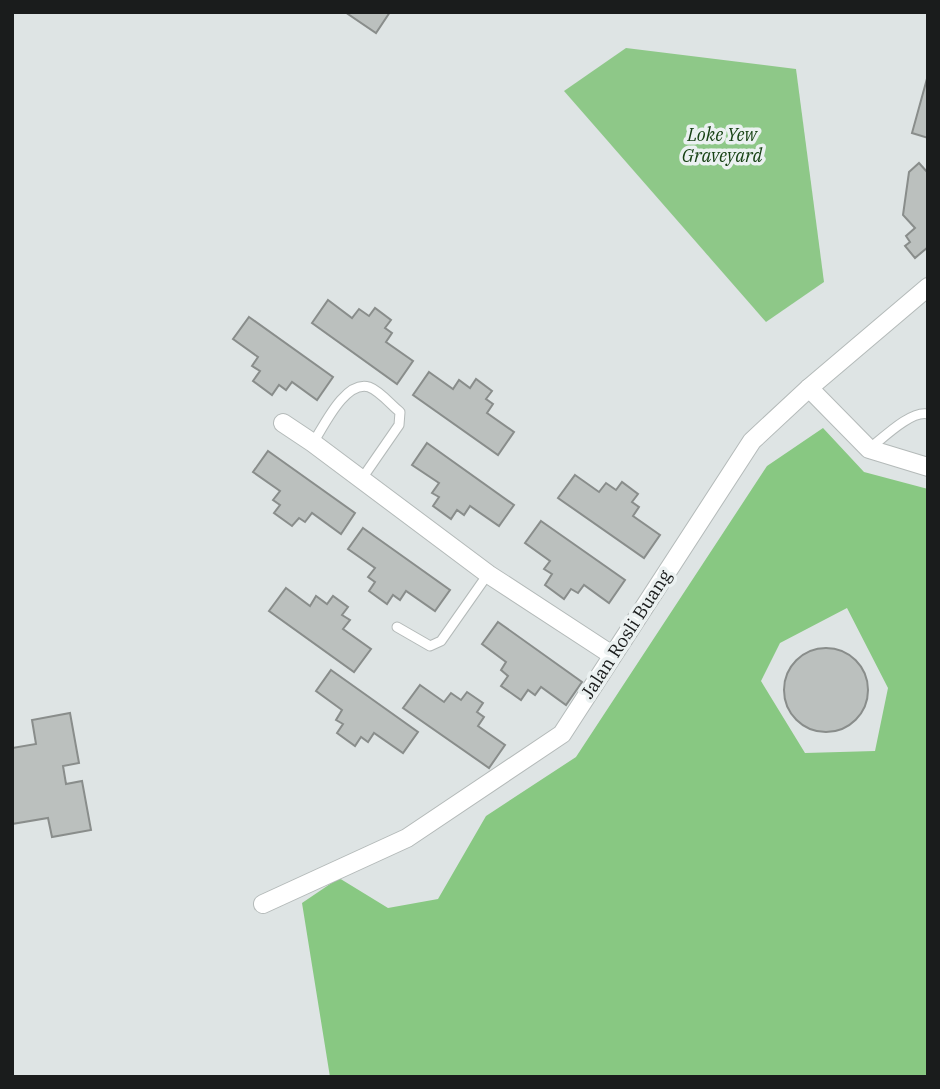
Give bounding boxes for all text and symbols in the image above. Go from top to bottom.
park label: Loke Yew Graveyard [682,123,763,167]
street label: Jalan Rosli Buang [576,565,676,703]

